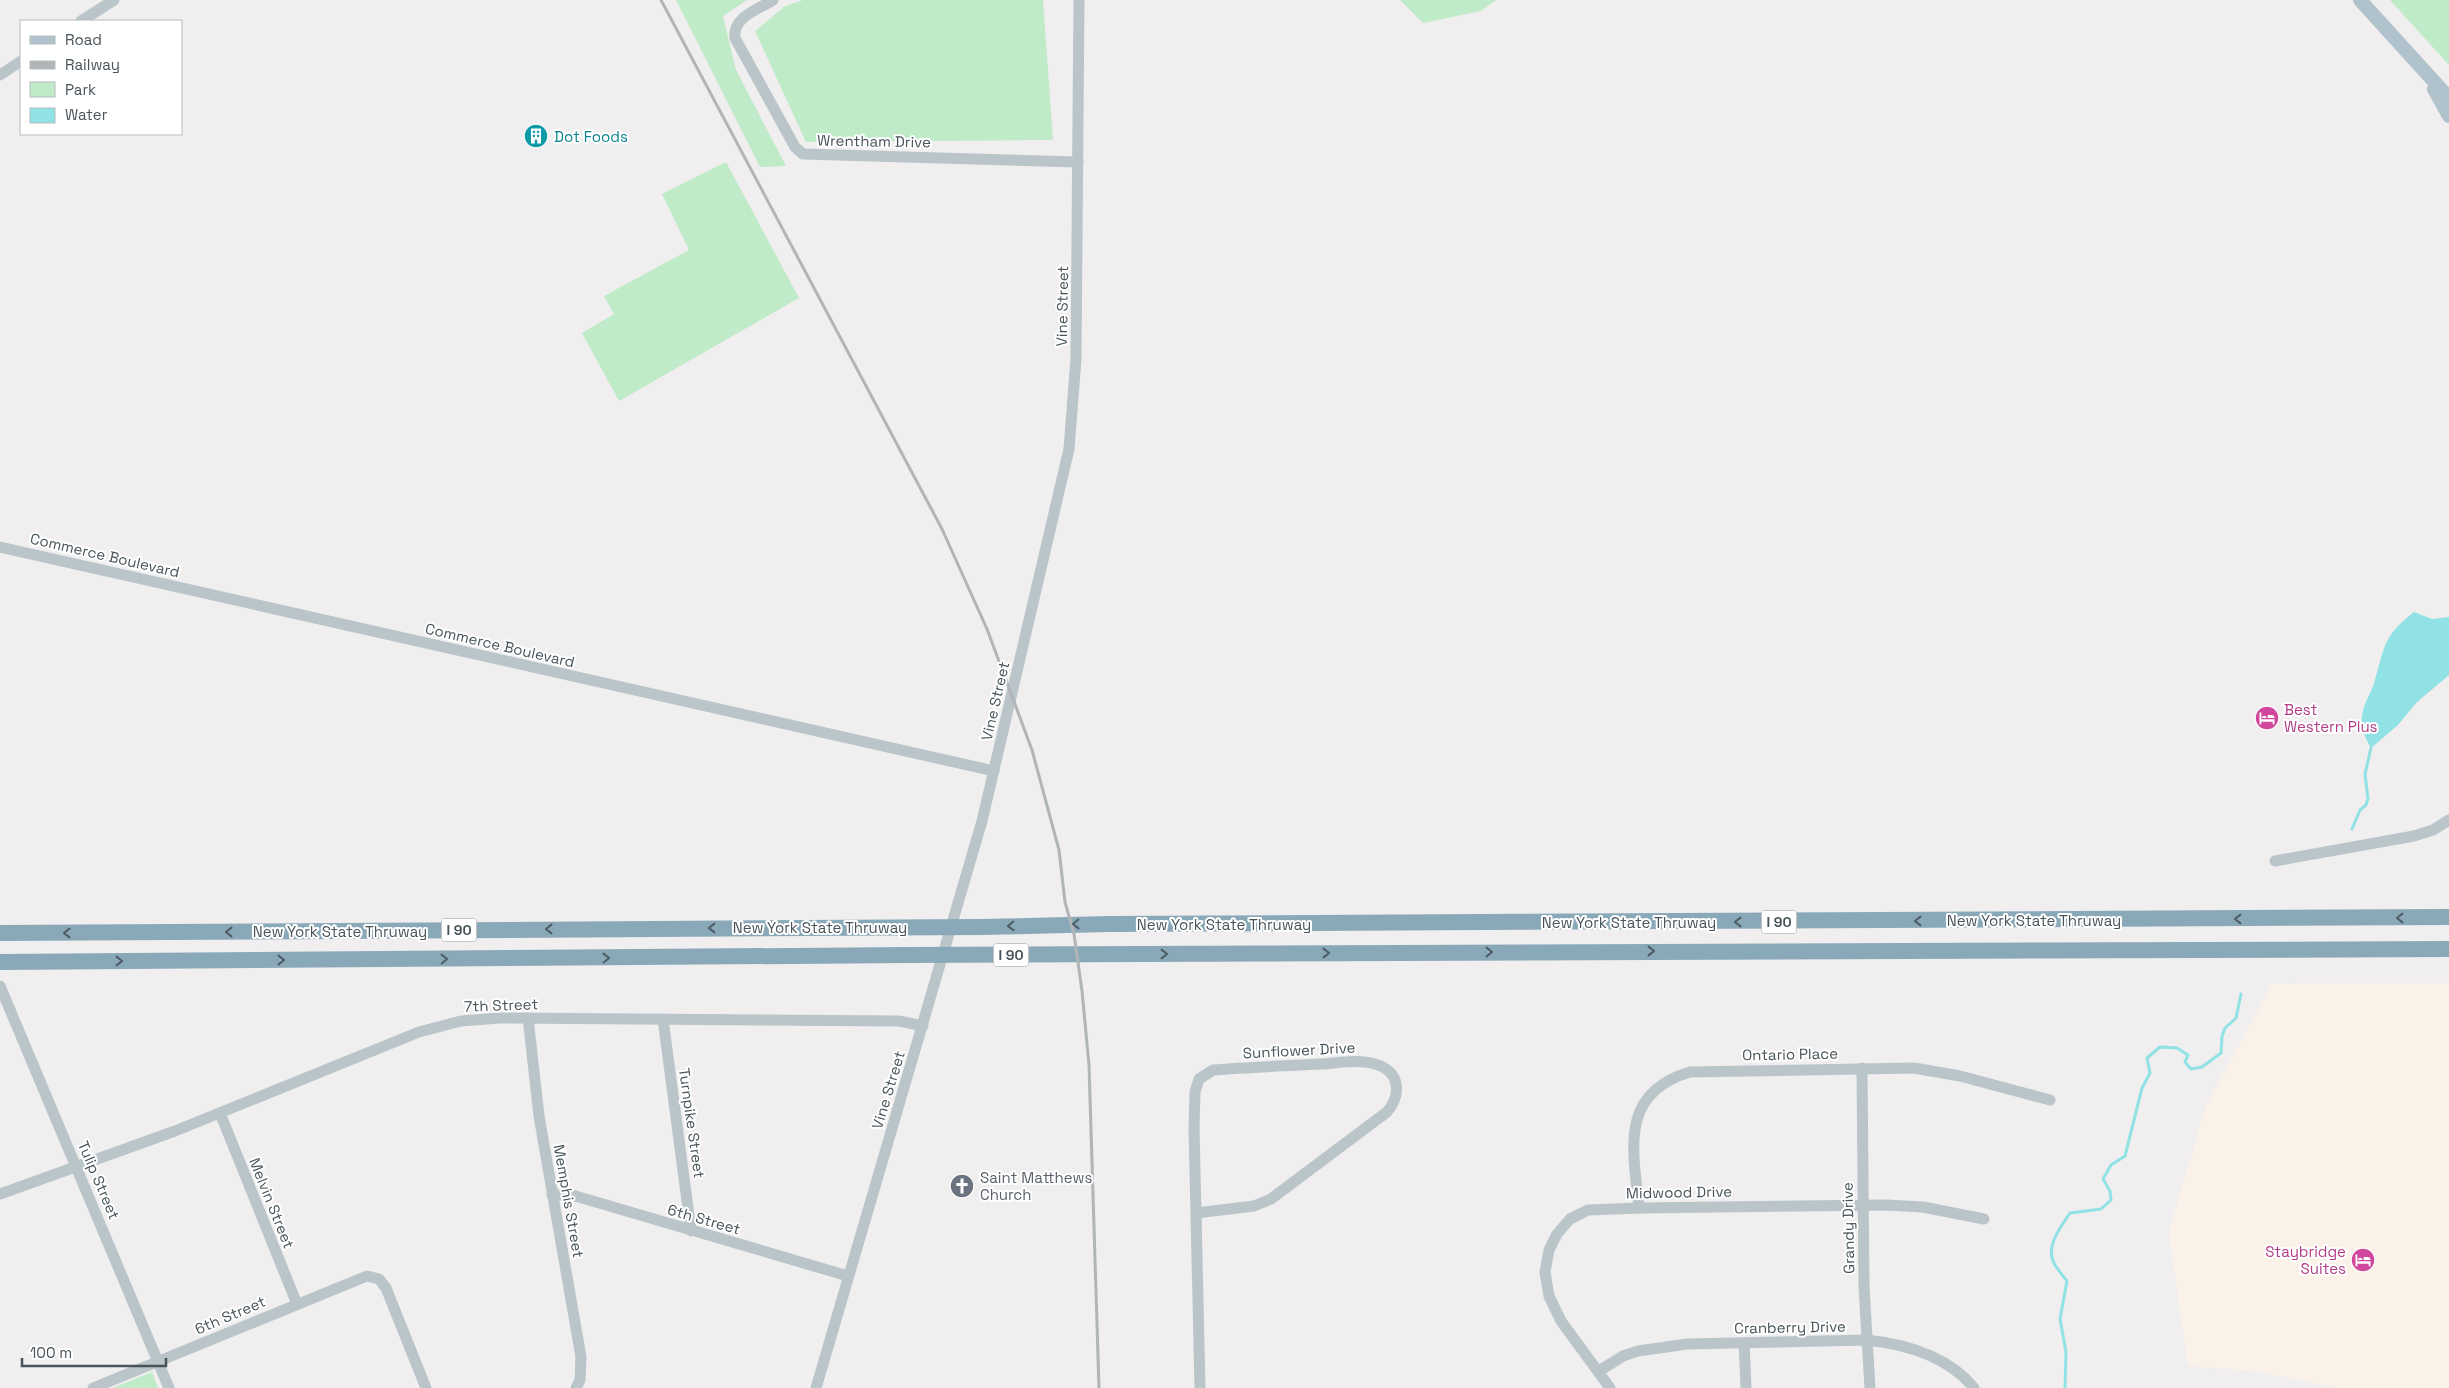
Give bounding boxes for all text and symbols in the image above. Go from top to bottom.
legend [20,20,182,135]
text: Road [65,30,102,49]
text: Railway [65,55,120,74]
text: Park [65,80,96,99]
text: Water [65,105,108,124]
building icon: Dot Foods [523,123,549,149]
place label: Dot Foods [554,127,628,146]
street label: Wrentham Drive [817,131,931,151]
street label: Vine Street [1052,265,1072,347]
street label: Commerce Boulevard [28,529,182,581]
street label: Commerce Boulevard [423,619,577,671]
street label: Vine Street [977,659,1013,742]
place label: Best Western Plus [2284,700,2378,736]
hotel icon: Best Western Plus [2254,705,2280,731]
road number: I 90 [1762,910,1796,934]
street label: New York State Thruway [1947,911,2121,930]
street label: New York State Thruway [1542,913,1716,932]
one-way arrow [2396,913,2404,923]
one-way arrow [2234,914,2242,924]
street label: New York State Thruway [1137,915,1311,934]
one-way arrow [1914,916,1922,926]
one-way arrow [1734,917,1742,927]
road number: I 90 [442,918,476,942]
street label: New York State Thruway [733,918,907,937]
one-way arrow [1071,919,1079,929]
one-way arrow [1007,920,1015,931]
street label: New York State Thruway [253,922,427,941]
one-way arrow [708,923,716,933]
one-way arrow [545,924,553,934]
one-way arrow [225,927,233,937]
one-way arrow [63,928,70,938]
road number: I 90 [994,944,1028,966]
one-way arrow [1648,946,1655,956]
one-way arrow [1485,947,1493,957]
one-way arrow [1322,948,1330,958]
one-way arrow [1160,949,1168,959]
one-way arrow [602,953,610,963]
one-way arrow [440,954,448,964]
one-way arrow [277,955,285,966]
one-way arrow [115,956,123,967]
street label: 7th Street [464,994,539,1016]
street label: Sunflower Drive [1242,1038,1356,1062]
street label: Ontario Place [1742,1044,1838,1064]
street label: Vine Street [867,1049,909,1131]
street label: Turnpike Street [675,1067,709,1180]
street label: Tulip Street [74,1138,124,1222]
street label: Memphis Street [550,1143,588,1259]
street label: Melvin Street [245,1155,299,1251]
place label: Saint Matthews Church [980,1168,1092,1204]
church icon: Saint Matthews Church [949,1173,975,1199]
street label: Midwood Drive [1626,1182,1732,1202]
street label: Grandy Drive [1838,1182,1858,1274]
street label: 6th Street [665,1200,743,1238]
place label: Staybridge Suites [2265,1242,2346,1278]
hotel icon: Staybridge Suites [2350,1247,2376,1273]
street label: 6th Street [192,1292,268,1338]
street label: Cranberry Drive [1734,1317,1846,1337]
scale bar [22,1336,166,1368]
text: 100 m [30,1343,72,1362]

